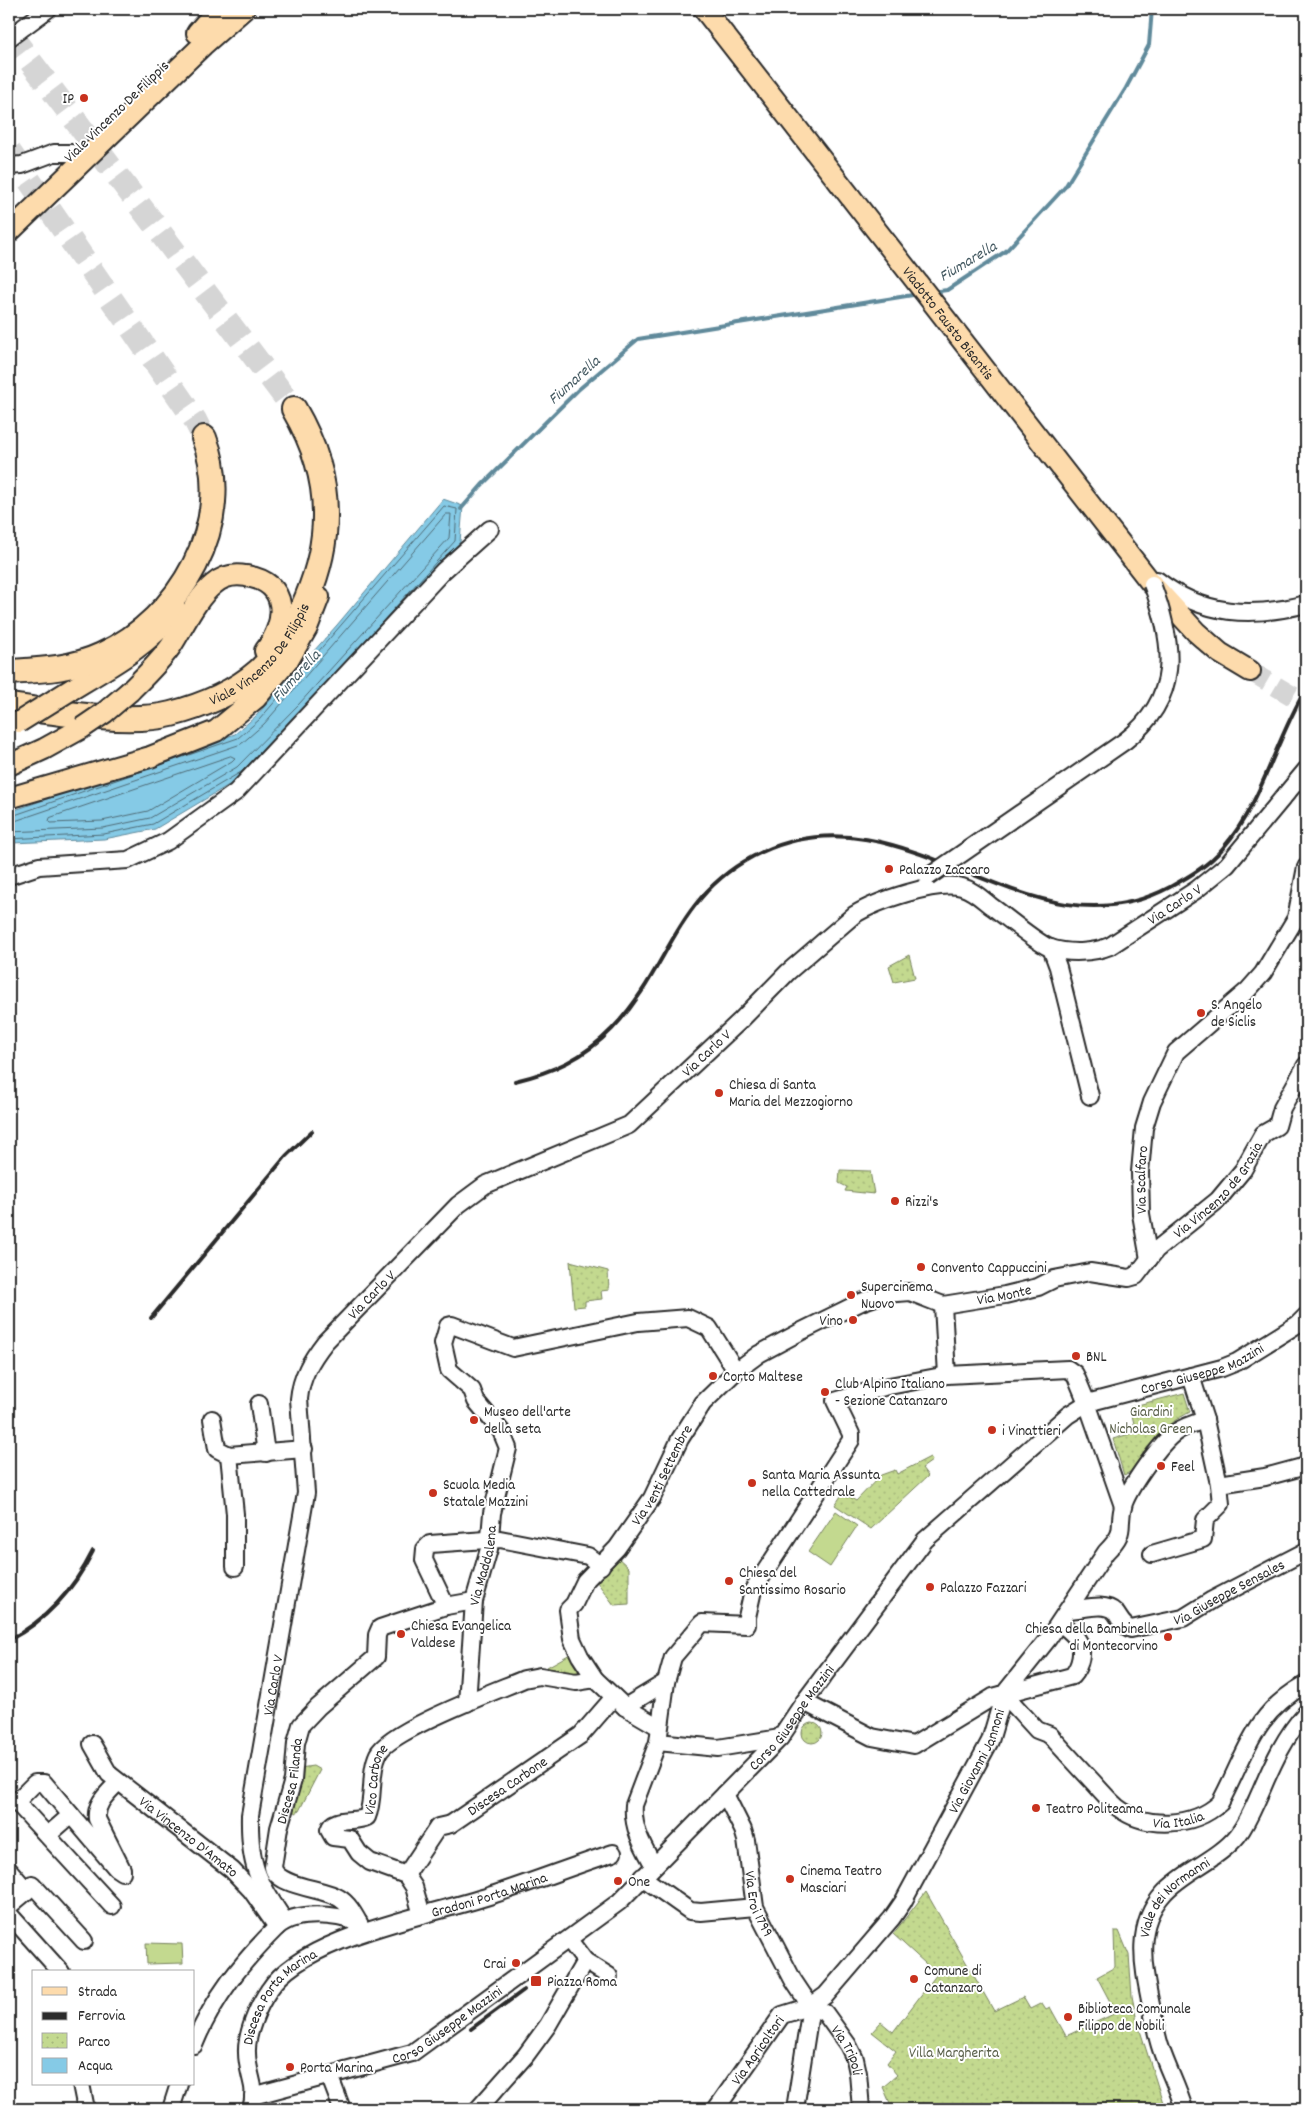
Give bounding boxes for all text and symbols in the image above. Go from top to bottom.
street label: Viale Vincenzo De Filippis [60,56,175,169]
place label: IP [63,89,74,111]
marker: IP [78,92,90,104]
water label: Fiumarella [935,235,1003,288]
street label: Viadotto Fausto Bisantis [896,263,998,386]
water label: Fiumarella [543,350,607,411]
street label: Viale Vincenzo De Filippis [206,600,317,713]
water label: Fiumarella [267,644,328,708]
place label: Palazzo Zaccaro [899,860,990,882]
marker: Palazzo Zaccaro [883,863,895,875]
street label: Via Carlo V [1144,879,1209,932]
place label: S. Angelo de Siclis [1211,995,1262,1034]
marker: S. Angelo de Siclis [1195,1007,1207,1019]
street label: Via Carlo V [678,1025,738,1083]
place label: Chiesa di Santa Maria del Mezzogiorno [729,1075,853,1114]
marker: Chiesa di Santa Maria del Mezzogiorno [713,1087,725,1099]
street label: Via Vincenzo de Grazia [1169,1137,1270,1245]
street label: Via Scalfaro [1131,1145,1155,1214]
place label: Rizzi's [905,1192,938,1214]
marker: Rizzi's [889,1195,901,1207]
place label: Convento Cappuccini [931,1258,1047,1280]
marker: Convento Cappuccini [915,1261,927,1273]
street label: Via Carlo V [343,1266,402,1325]
place label: Supercinema Nuovo [861,1277,934,1316]
street label: Via Monte [976,1280,1034,1312]
marker: Supercinema Nuovo [845,1289,857,1301]
place label: Vino [819,1311,843,1333]
marker: Vino [847,1314,859,1326]
street label: Corso Giuseppe Mazzini [1139,1339,1269,1402]
place label: BNL [1086,1347,1107,1369]
marker: BNL [1070,1350,1082,1362]
place label: Corto Maltese [723,1367,803,1389]
marker: Corto Maltese [707,1370,719,1382]
place label: Club Alpino Italiano - Sezione Catanzaro [835,1374,948,1413]
marker: Club Alpino Italiano - Sezione Catanzaro [819,1386,831,1398]
place label: Museo dell'arte della seta [484,1402,571,1441]
park label: Giardini Nicholas Green [1109,1402,1193,1441]
marker: Museo dell'arte della seta [468,1414,480,1426]
street label: Via venti Settembre [627,1421,700,1531]
place label: i Vinattieri [1002,1421,1061,1443]
marker: i Vinattieri [986,1424,998,1436]
place label: Feel [1171,1457,1195,1479]
marker: Feel [1155,1460,1167,1472]
place label: Santa Maria Assunta nella Cattedrale [762,1465,881,1504]
place label: Scuola Media Statale Mazzini [443,1475,528,1514]
marker: Santa Maria Assunta nella Cattedrale [746,1477,758,1489]
marker: Scuola Media Statale Mazzini [427,1487,439,1499]
street label: Via Maddalena [465,1524,504,1606]
street label: Via Giuseppe Sensales [1172,1555,1289,1633]
place label: Chiesa del Santissimo Rosario [739,1563,846,1602]
marker: Chiesa del Santissimo Rosario [723,1575,735,1587]
place label: Palazzo Fazzari [940,1578,1027,1600]
marker: Palazzo Fazzari [924,1581,936,1593]
place label: Chiesa Evangelica Valdese [411,1616,512,1655]
place label: Chiesa della Bambinella di Montecorvino [1025,1619,1159,1658]
marker: Chiesa Evangelica Valdese [395,1628,407,1640]
marker: Chiesa della Bambinella di Montecorvino [1162,1631,1174,1643]
street label: Via Carlo V [258,1652,291,1717]
street label: Corso Giuseppe Mazzini [745,1661,841,1777]
street label: Via Giovanni Jannoni [944,1706,1012,1818]
street label: Discesa Filanda [272,1735,310,1827]
street label: Vico Carbone [359,1739,394,1818]
street label: Discesa Carbone [464,1752,553,1823]
street label: Via Vincenzo D'Amato [133,1792,243,1884]
place label: Teatro Politeama [1046,1799,1144,1821]
marker: Teatro Politeama [1030,1802,1042,1814]
street label: Via Italia [1152,1806,1209,1836]
street label: Viale dei Normanni [1135,1853,1215,1939]
place label: Cinema Teatro Masciari [800,1861,882,1900]
street label: Gradoni Porta Marina [429,1867,552,1925]
street label: Via Eroi 1799 [737,1870,778,1941]
place label: One [628,1872,651,1894]
marker: Cinema Teatro Masciari [784,1873,796,1885]
marker: One [612,1875,624,1887]
street label: Discesa Porta Marina [238,1944,322,2047]
place label: Crai [483,1954,506,1976]
marker: Crai [510,1957,522,1969]
place label: Comune di Catanzaro [924,1961,983,2000]
legend [32,1970,195,2086]
place label: Piazza Roma [547,1972,618,1994]
marker: Comune di Catanzaro [908,1973,920,1985]
marker: Piazza Roma [529,1974,543,1988]
street label: Corso Giuseppe Mazzini [390,1981,508,2071]
text: Strada [78,1982,118,2004]
place label: Biblioteca Comunale Filippo de Nobili [1078,1999,1191,2038]
text: Ferrovia [78,2006,126,2028]
marker: Biblioteca Comunale Filippo de Nobili [1062,2011,1074,2023]
street label: Via Agricoltori [727,2012,791,2090]
street label: Via Tripoli [824,2021,867,2076]
text: Parco [78,2032,110,2054]
park label: Villa Margherita [909,2043,1000,2065]
text: Acqua [78,2056,113,2078]
place label: Porta Marina [300,2058,374,2080]
marker: Porta Marina [284,2061,296,2073]

